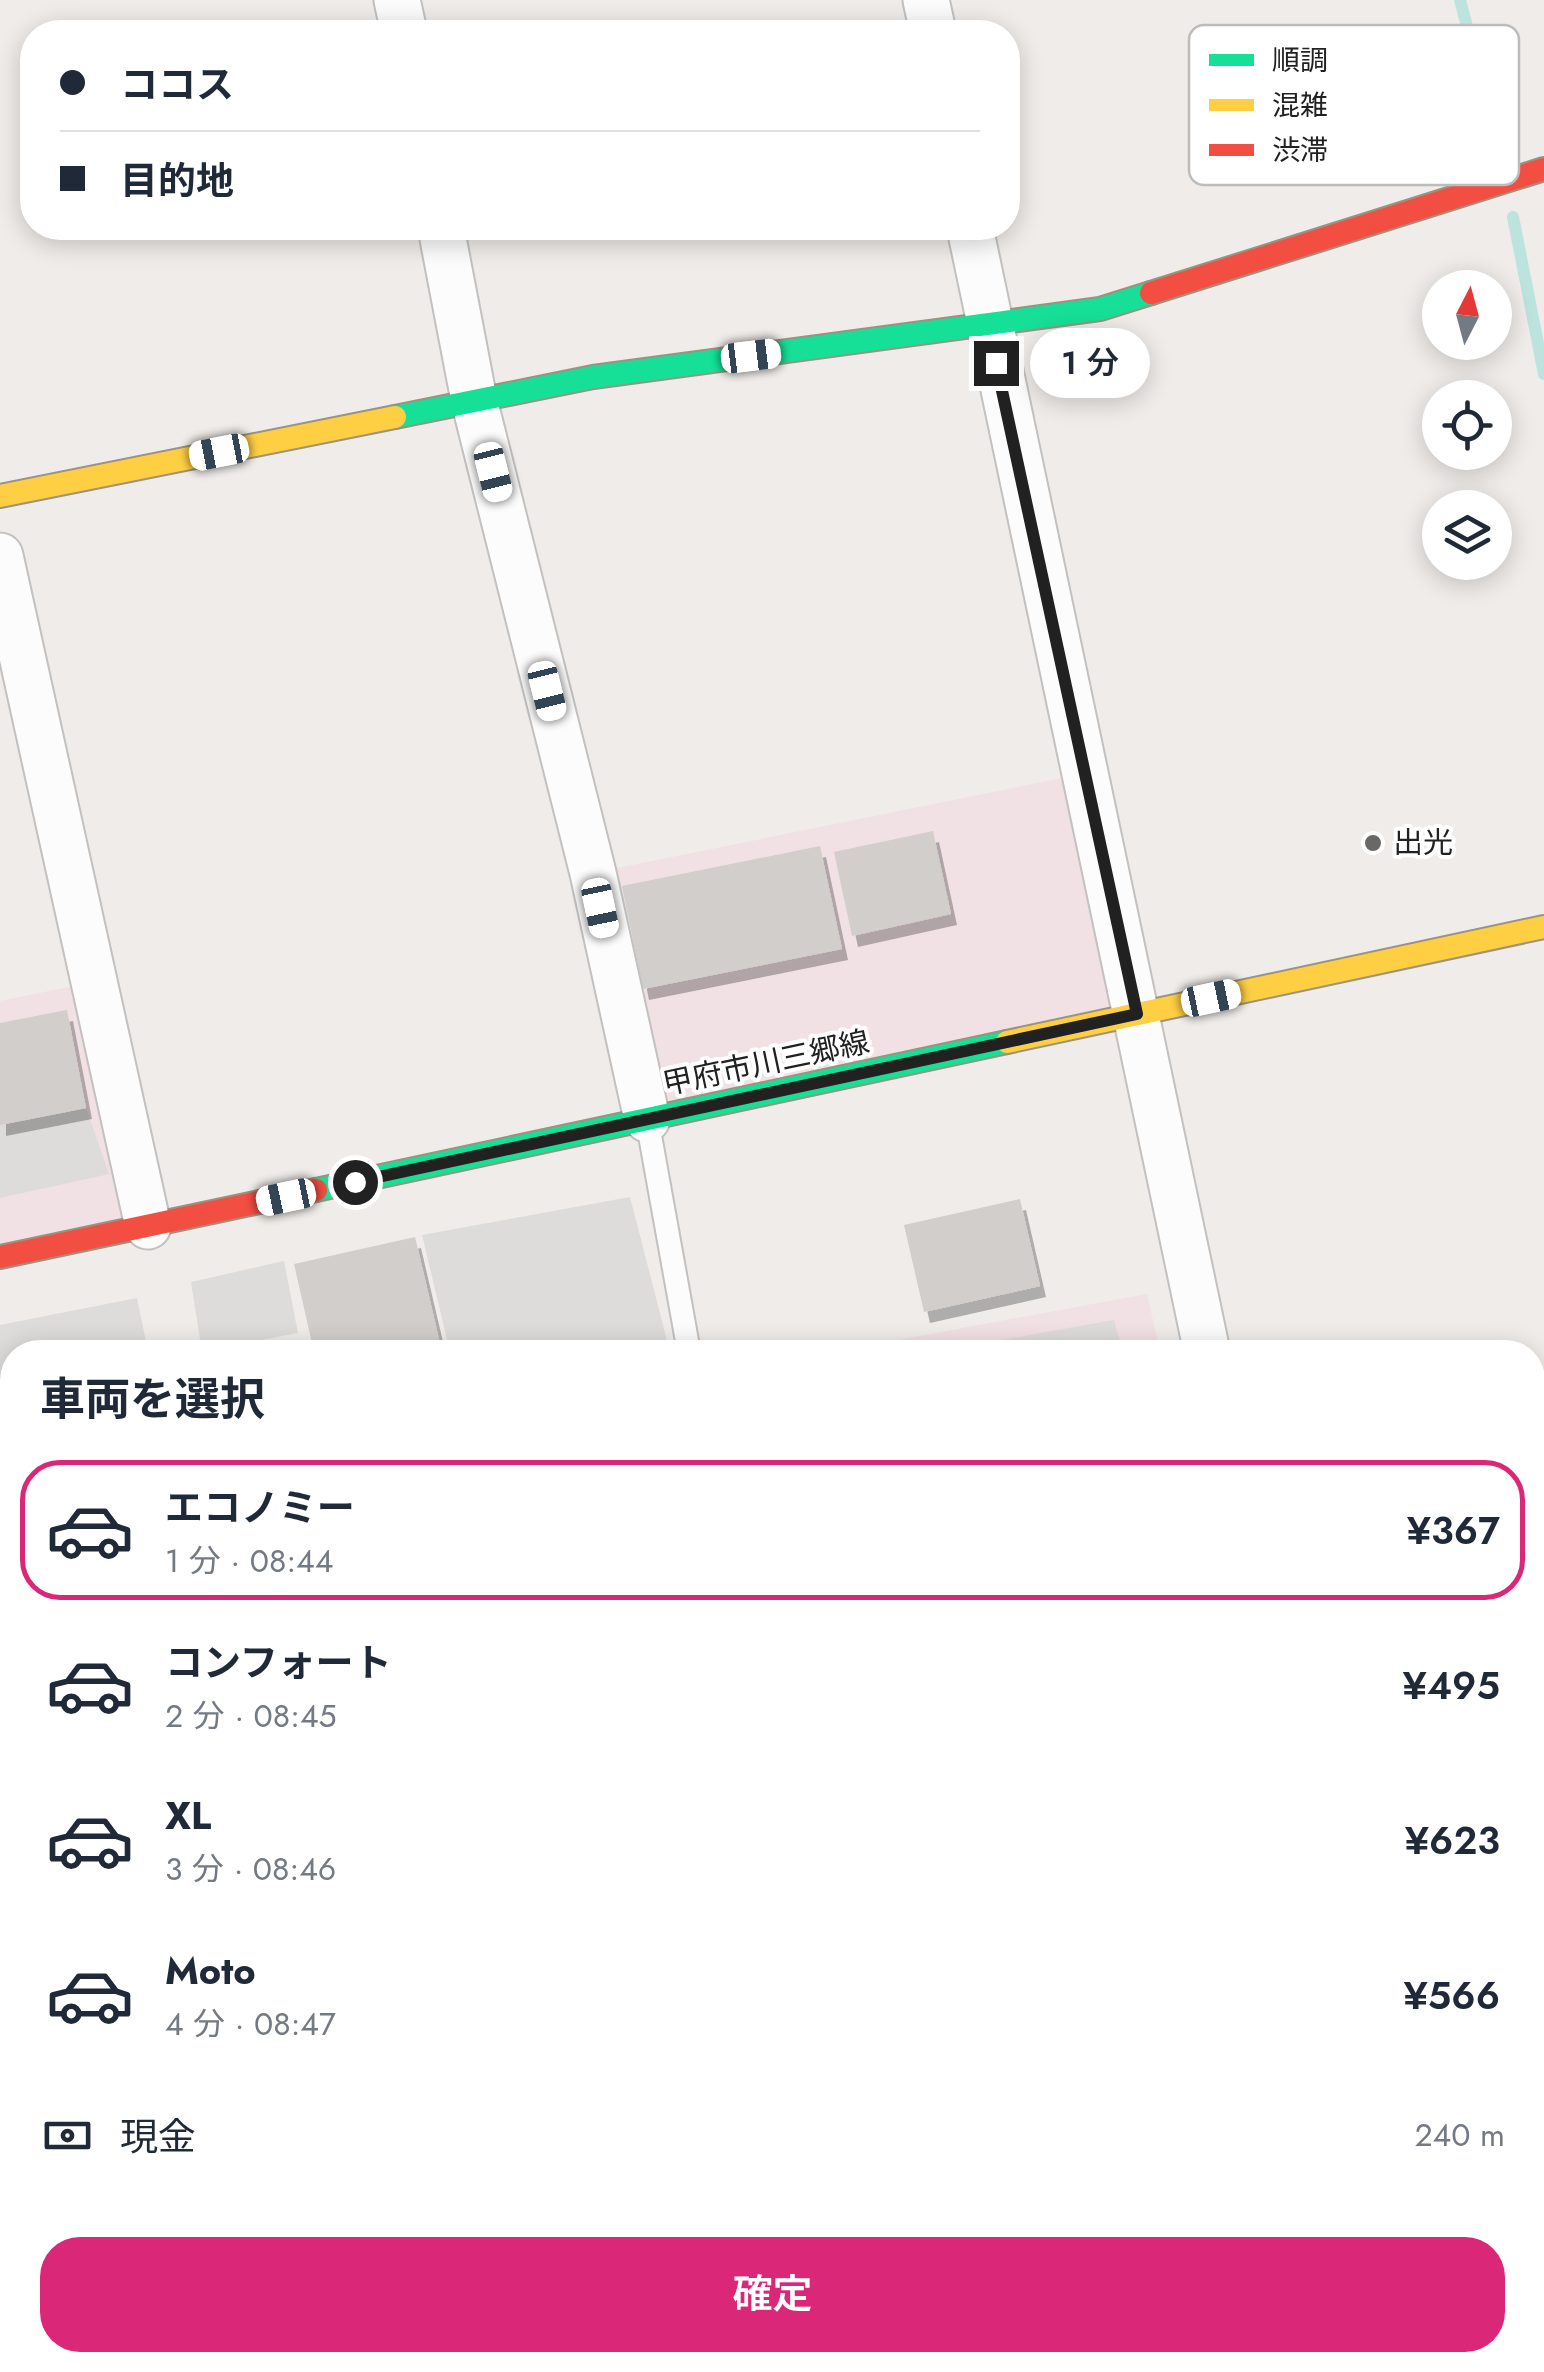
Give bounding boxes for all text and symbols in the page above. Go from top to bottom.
legend [1189,25,1519,185]
text: 順調 [1272,40,1328,81]
text: ココス [120,57,234,112]
text: 混雑 [1272,85,1328,126]
text: 渋滞 [1272,130,1328,171]
text: 目的地 [120,153,234,208]
north arrow [1422,270,1512,360]
map controls [1422,270,1512,580]
callout: 1 分 [1031,328,1151,398]
car [719,337,783,375]
text: 1 分 [1061,340,1119,386]
route end [974,341,1019,386]
button: locate [1422,380,1512,470]
car [187,432,251,472]
car [471,439,515,505]
button: layers [1422,490,1512,580]
car [525,658,569,724]
place label: 出光 [1393,821,1453,864]
marker: 出光 [1362,832,1384,854]
car [579,876,621,940]
car [1179,977,1243,1019]
street label: 甲府市川三郷線 [659,1020,873,1105]
route start [333,1160,378,1205]
car [254,1176,318,1218]
text: 車両を選択 [40,1367,265,1432]
text: エコノミー [165,1480,355,1535]
icon: car [45,1485,135,1575]
text: ¥367 [1407,1503,1500,1558]
text: 1 分 · 08:44 [165,1538,333,1584]
text: コンフォート [165,1635,392,1690]
icon: car [45,1640,135,1730]
text: ¥495 [1403,1658,1500,1713]
text: 2 分 · 08:45 [165,1693,337,1739]
text: XL [165,1788,211,1843]
icon: car [45,1795,135,1885]
text: ¥623 [1405,1813,1500,1868]
text: 3 分 · 08:46 [165,1846,336,1892]
text: Moto [165,1943,256,1998]
icon: car [45,1950,135,2040]
text: ¥566 [1403,1968,1500,2023]
text: 4 分 · 08:47 [165,2001,336,2047]
icon: cash [40,2108,95,2163]
text: 現金 [120,2109,196,2164]
text: 240 m [1414,2112,1505,2158]
button: 確定 [40,2237,1505,2352]

